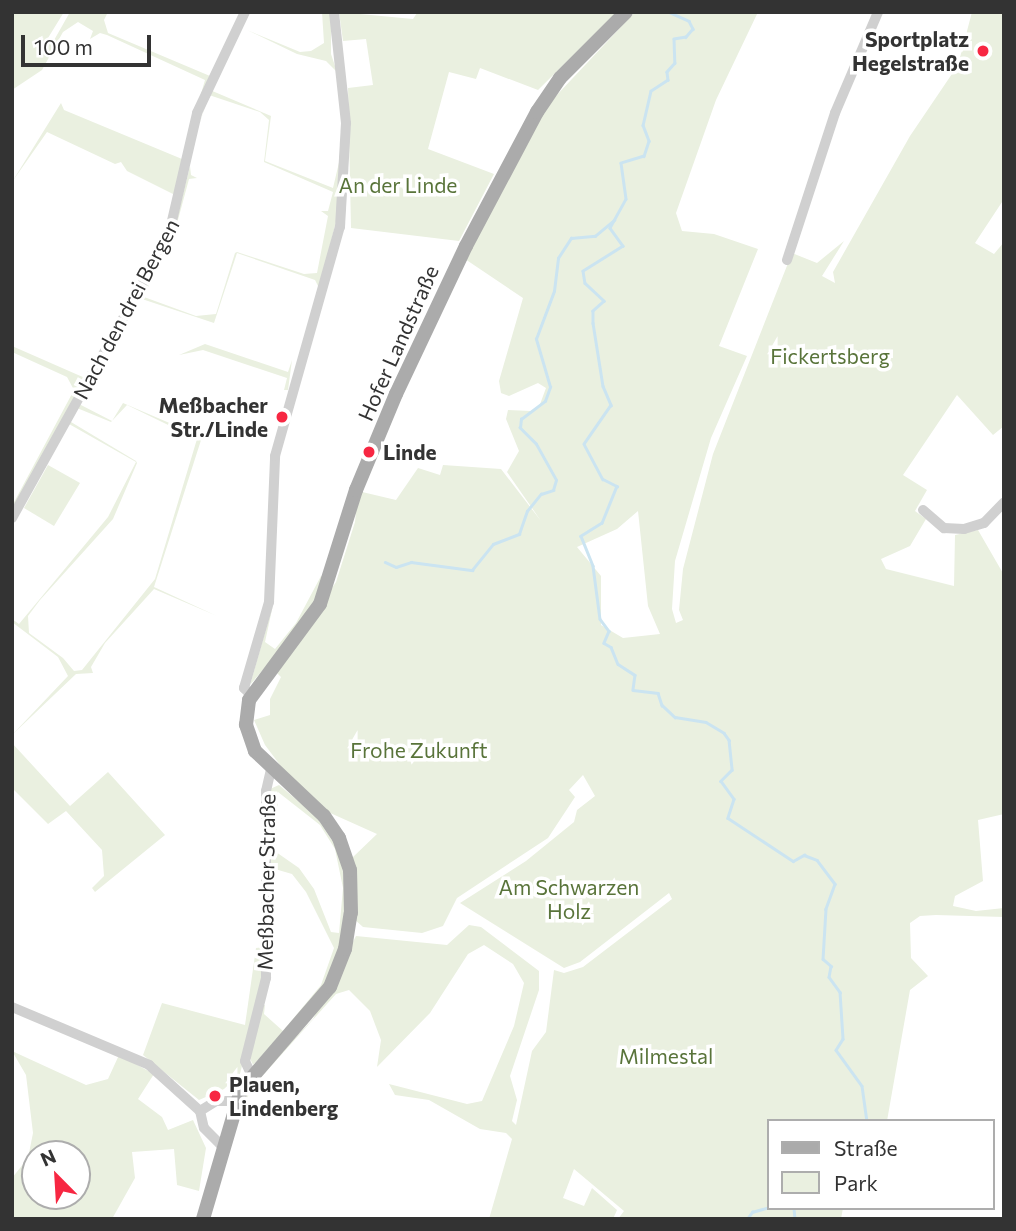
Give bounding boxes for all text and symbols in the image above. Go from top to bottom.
scale bar [24,21,154,65]
place label: Sportplatz Hegelstraße [852,26,969,76]
text: 100 m [34,34,93,59]
marker: Sportplatz Hegelstraße [975,43,991,59]
park label: An der Linde [339,172,457,198]
street label: Nach den drei Bergen [68,215,184,403]
street label: Hofer Landstraße [352,261,444,425]
park label: Fickertsberg [770,343,890,369]
place label: Meßbacher Str./Linde [159,392,268,442]
marker: Meßbacher Str./Linde [274,409,290,425]
place label: Linde [383,439,437,465]
marker: Linde [361,444,377,460]
park label: Frohe Zukunft [350,737,488,763]
street label: Meßbacher Straße [252,793,280,971]
park label: Am Schwarzen Holz [499,874,639,924]
park label: Milmestal [619,1043,713,1069]
place label: Plauen, Lindenberg [229,1071,338,1121]
marker: Plauen, Lindenberg [207,1088,223,1104]
legend [768,1119,995,1210]
text: Straße [834,1135,898,1160]
north arrow [21,1140,91,1210]
text: N [37,1144,59,1171]
text: Park [834,1170,878,1195]

